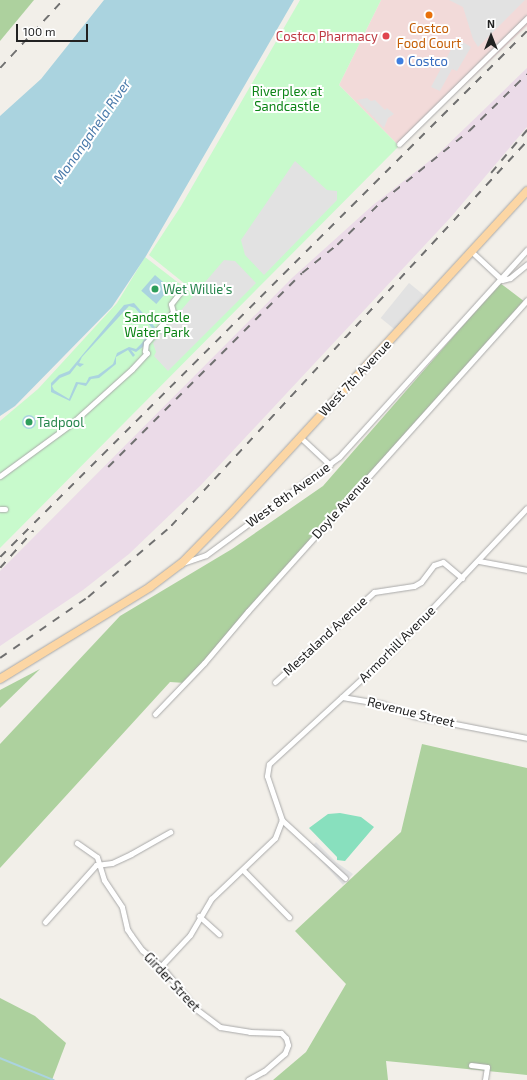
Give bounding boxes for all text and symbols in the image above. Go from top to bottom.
marker: Costco Food Court [424,10,434,20]
scale bar [18,16,90,42]
north arrow [471,16,511,56]
text: N [487,17,495,30]
place label: Costco Food Court [397,21,461,52]
text: 100 m [23,24,55,38]
place label: Costco Pharmacy [276,28,378,44]
marker: Costco Pharmacy [381,31,391,41]
place label: Costco [408,53,448,69]
marker: Costco [395,56,405,66]
water label: Monongahela River [50,75,134,187]
park label: Riverplex at Sandcastle [252,84,322,115]
place label: Wet Willie's [163,281,233,297]
marker: Wet Willie's [150,284,160,294]
park label: Sandcastle Water Park [124,310,190,341]
street label: West 7th Avenue [315,336,395,420]
place label: Tadpool [37,414,84,430]
marker: Tadpool [24,417,34,427]
street label: West 8th Avenue [243,459,333,531]
street label: Doyle Avenue [308,472,374,542]
street label: Mestaland Avenue [280,593,370,679]
street label: Armorhill Avenue [355,602,439,686]
street label: Revenue Street [366,694,456,730]
street label: Girder Street [141,949,203,1015]

